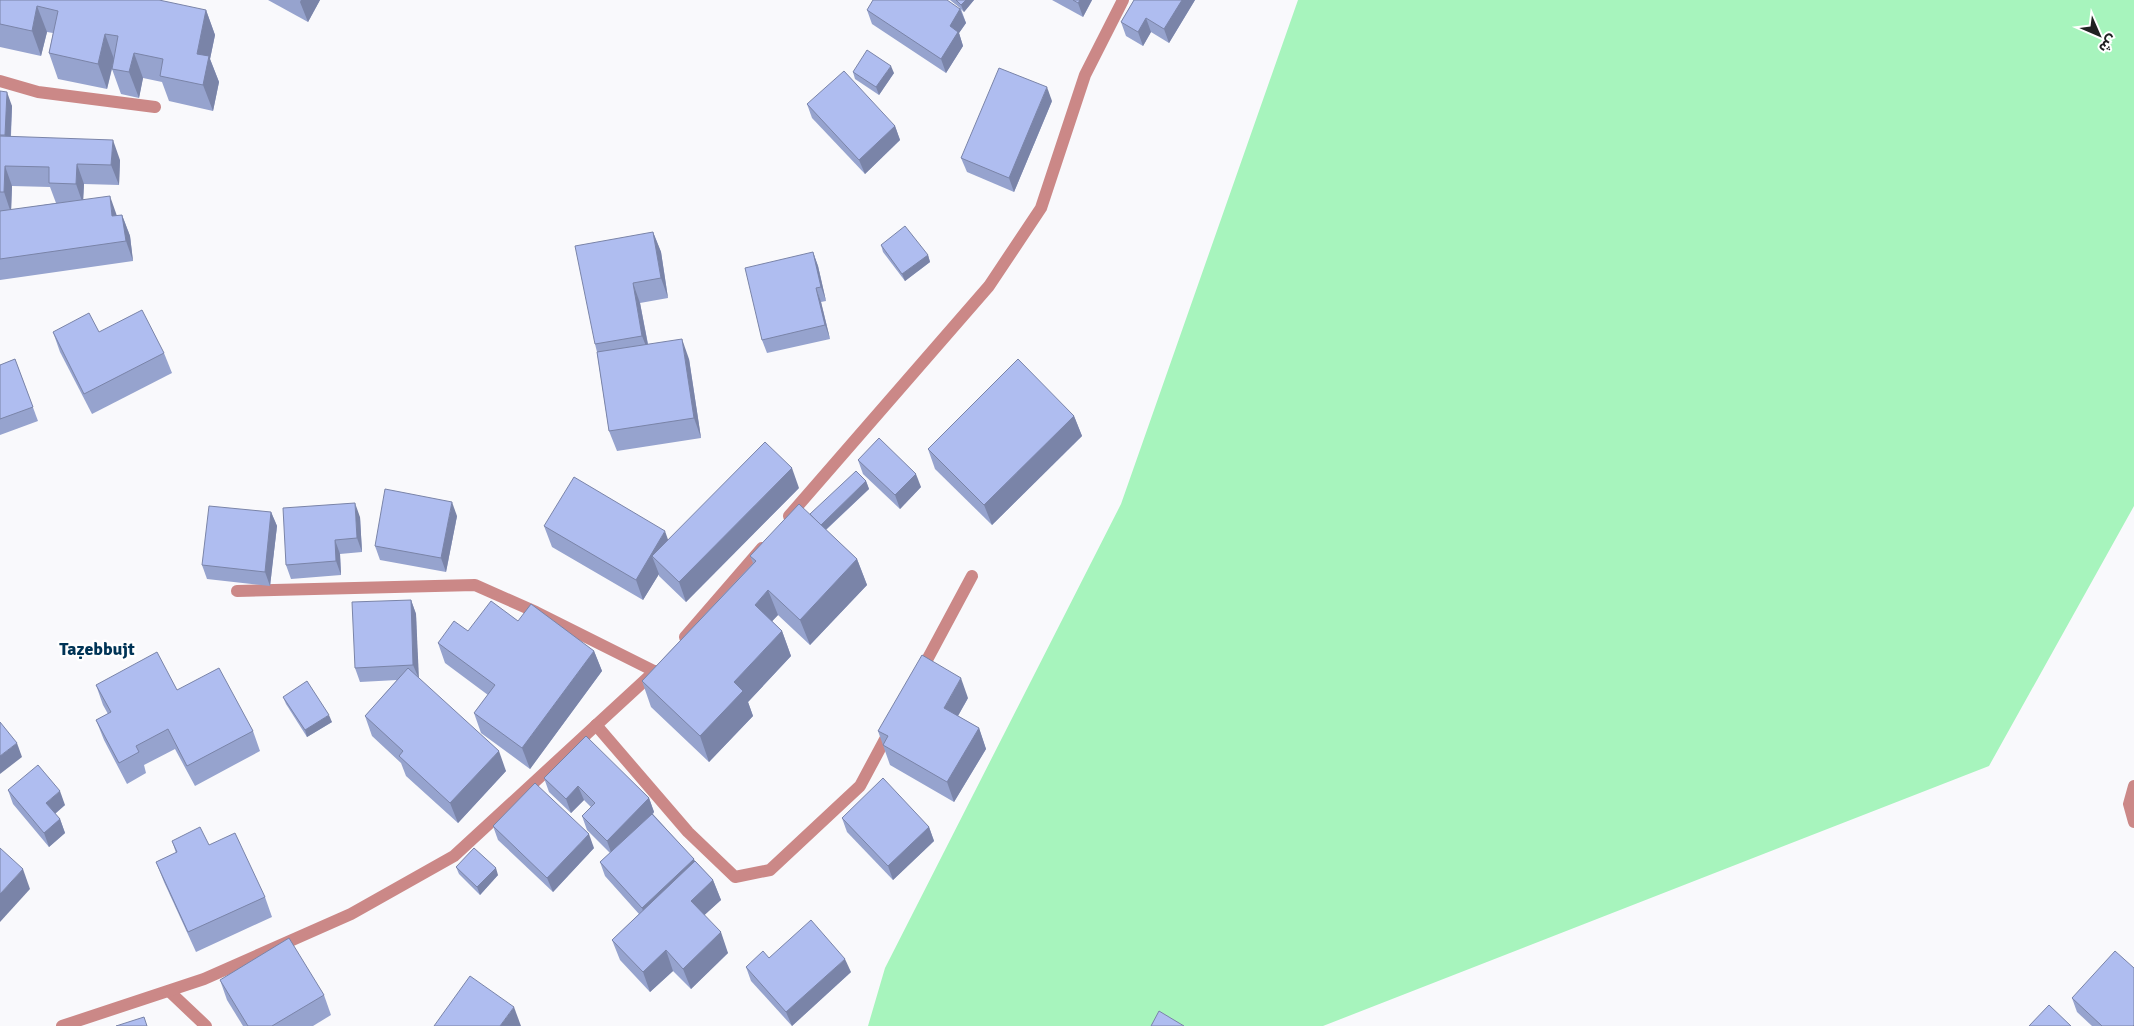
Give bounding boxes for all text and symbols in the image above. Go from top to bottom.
north arrow [2074,10,2124,60]
text: ش [2095,31,2121,57]
district label: Taẓebbujt [59,638,135,660]

